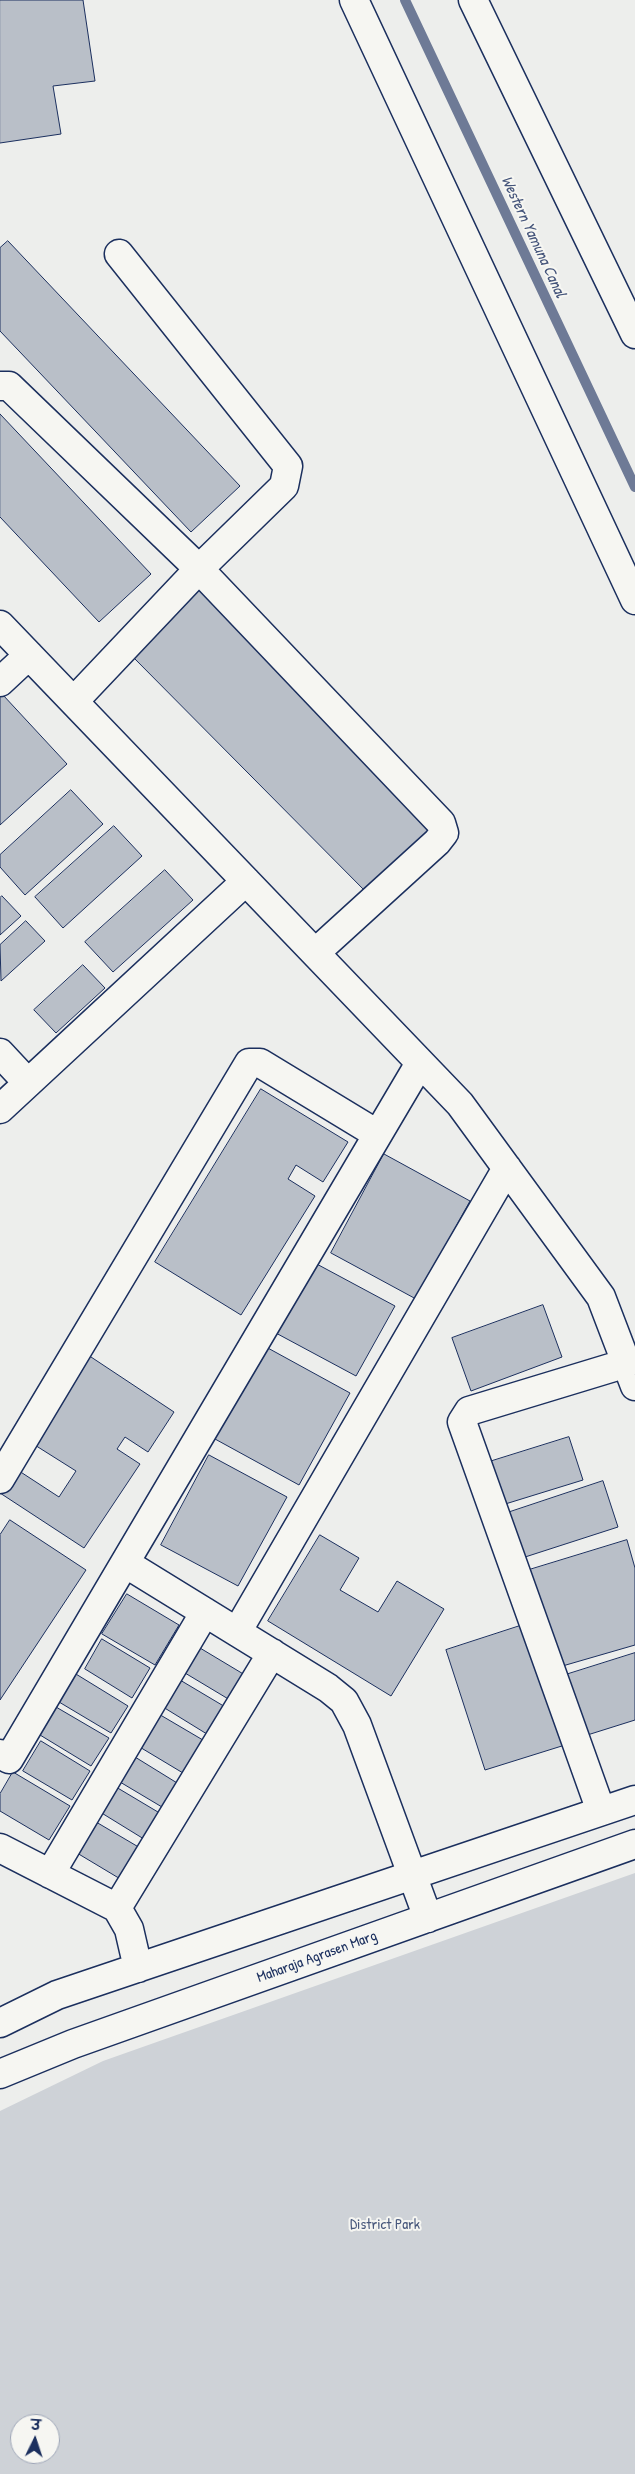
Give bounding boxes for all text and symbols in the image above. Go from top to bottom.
water label: Western Yamuna Canal [496,173,570,301]
street label: Maharaja Agrasen Marg [255,1927,379,1987]
park label: District Park [350,2216,420,2234]
north arrow [10,2414,60,2464]
text: उ [31,2415,41,2434]

